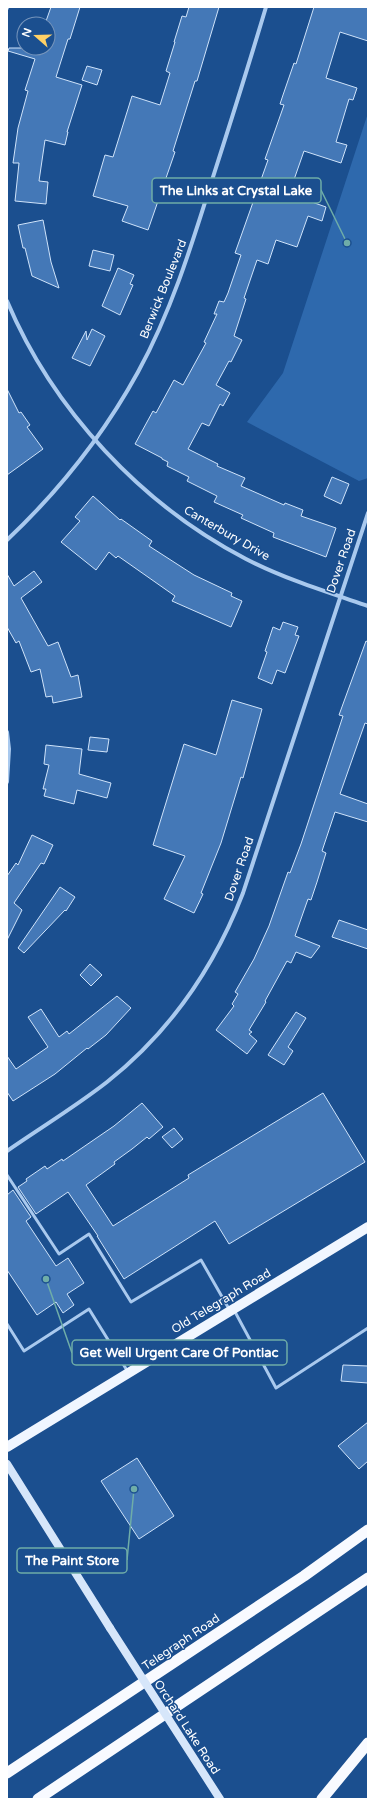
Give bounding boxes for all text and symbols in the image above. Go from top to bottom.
north arrow [16,16,56,56]
text: N [19,26,35,39]
callout: The Links at Crystal Lake [152,178,321,203]
text: The Links at Crystal Lake [159,183,313,199]
street label: Berwick Boulevard [137,237,189,341]
street label: Canterbury Drive [182,503,273,563]
street label: Dover Road [323,527,359,595]
street label: Dover Road [221,835,257,903]
street label: Old Telegraph Road [169,1266,273,1336]
callout: Get Well Urgent Care Of Pontiac [72,1340,287,1365]
text: Get Well Urgent Care Of Pontiac [80,1345,278,1361]
callout: The Paint Store [17,1548,127,1573]
text: The Paint Store [24,1553,120,1569]
street label: Telegraph Road [140,1611,222,1673]
street label: Orchard Lake Road [151,1677,223,1777]

